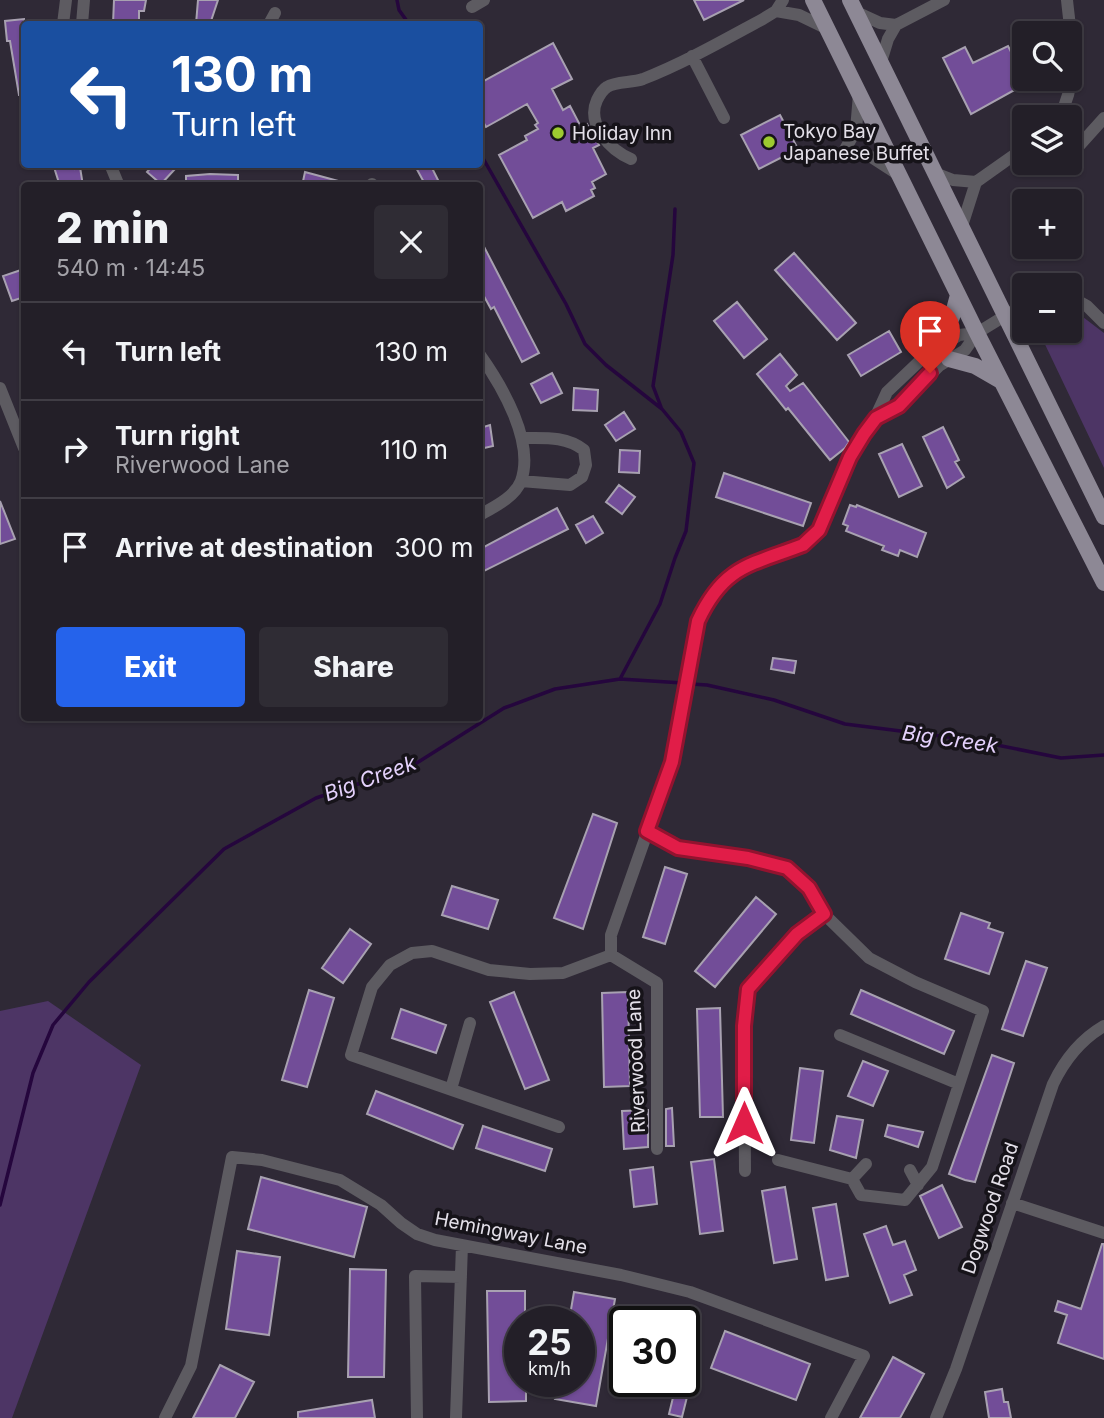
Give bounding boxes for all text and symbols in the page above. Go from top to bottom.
map controls [1012,21,1082,343]
button: search [1012,21,1082,91]
text: 130 m [171,45,313,104]
icon: left [56,49,147,140]
text: Turn left [171,105,296,144]
button: layers [1012,105,1082,175]
place label: Tokyo Bay Japanese Buffet [783,120,929,165]
place label: Holiday Inn [572,122,672,145]
marker: Holiday Inn [550,125,566,141]
marker: Tokyo Bay Japanese Buffet [761,134,777,150]
button: + [1012,189,1082,259]
text: 2 min [56,202,170,253]
button: close [374,205,448,279]
text: 540 m · 14:45 [56,254,205,282]
button: − [1012,273,1082,343]
pin [900,301,960,373]
icon: arrive [911,312,949,350]
icon: left [56,332,94,370]
text: Turn left [115,336,221,367]
text: 130 m [375,336,448,367]
text: Turn right [115,420,240,451]
icon: right [56,430,94,468]
text: 110 m [380,434,448,465]
text: Riverwood Lane [115,451,290,479]
icon: arrive [56,528,94,566]
text: Arrive at destination [115,532,374,563]
text: 300 m [395,532,474,563]
button: Exit [56,627,245,707]
button: Share [259,627,448,707]
water label: Big Creek [901,720,1000,758]
water label: Big Creek [321,750,420,806]
street label: Riverwood Lane [622,989,650,1133]
position arrow [707,1086,781,1160]
street label: Dogwood Road [957,1139,1023,1277]
street label: Hemingway Lane [433,1207,589,1259]
speed limit sign: 30 [609,1306,700,1397]
text: 25 [527,1321,572,1363]
text: km/h [528,1358,571,1379]

